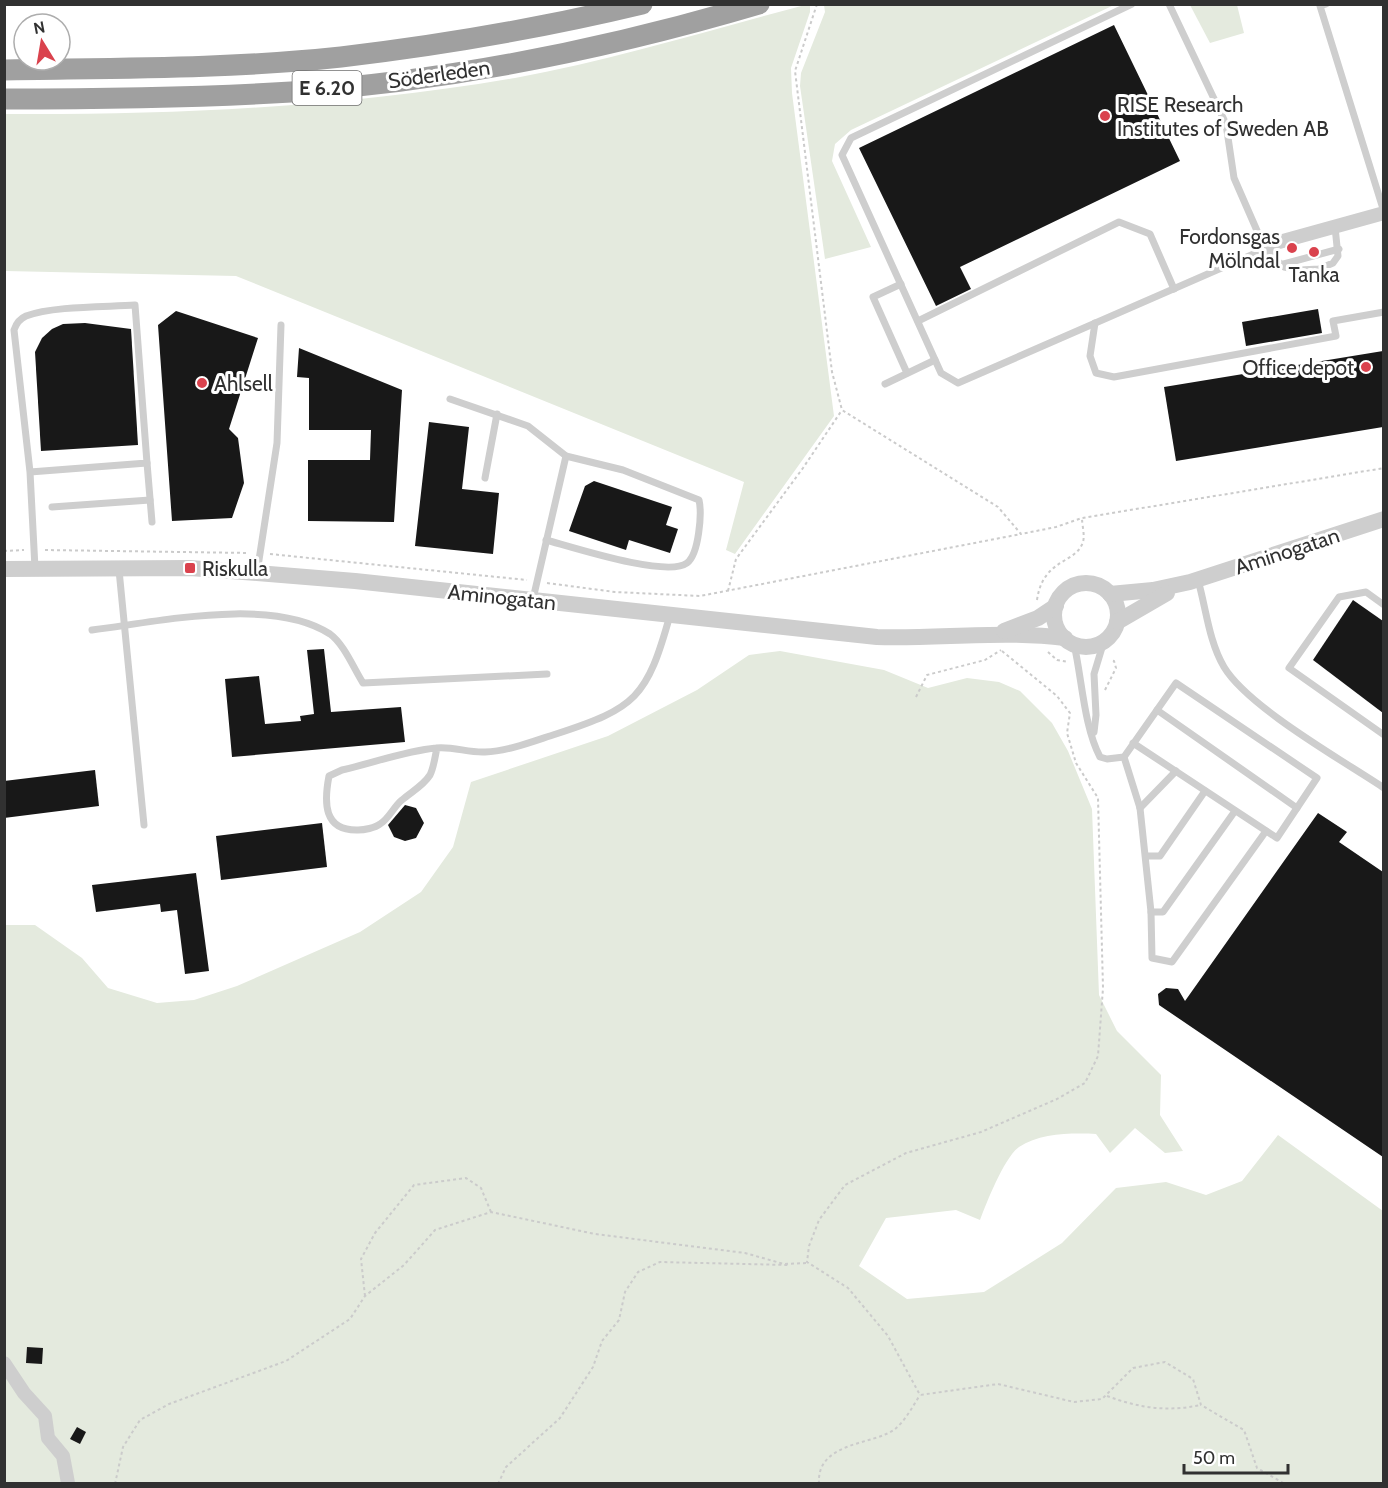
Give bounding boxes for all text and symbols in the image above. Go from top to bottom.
north arrow [12,12,72,72]
text: N [32,17,47,38]
street label: Söderleden [386,54,492,94]
road number: E 6.20 [292,71,362,105]
place label: RISE Research Institutes of Sweden AB [1117,92,1329,141]
marker: RISE Research Institutes of Sweden AB [1098,109,1112,123]
place label: Fordonsgas Mölndal [1179,224,1280,273]
marker: Fordonsgas Mölndal [1285,241,1299,255]
marker: Tanka [1307,245,1321,259]
place label: Tanka [1288,262,1340,287]
place label: Office depot [1242,355,1354,380]
marker: Office depot [1359,360,1373,374]
place label: Ahlsell [214,371,273,396]
marker: Ahlsell [195,376,209,390]
street label: Aminogatan [1232,522,1342,580]
place label: Riskulla [202,556,268,581]
marker: Riskulla [183,561,197,575]
street label: Aminogatan [447,579,557,615]
scale bar [1184,1437,1288,1475]
text: 50 m [1193,1447,1235,1469]

